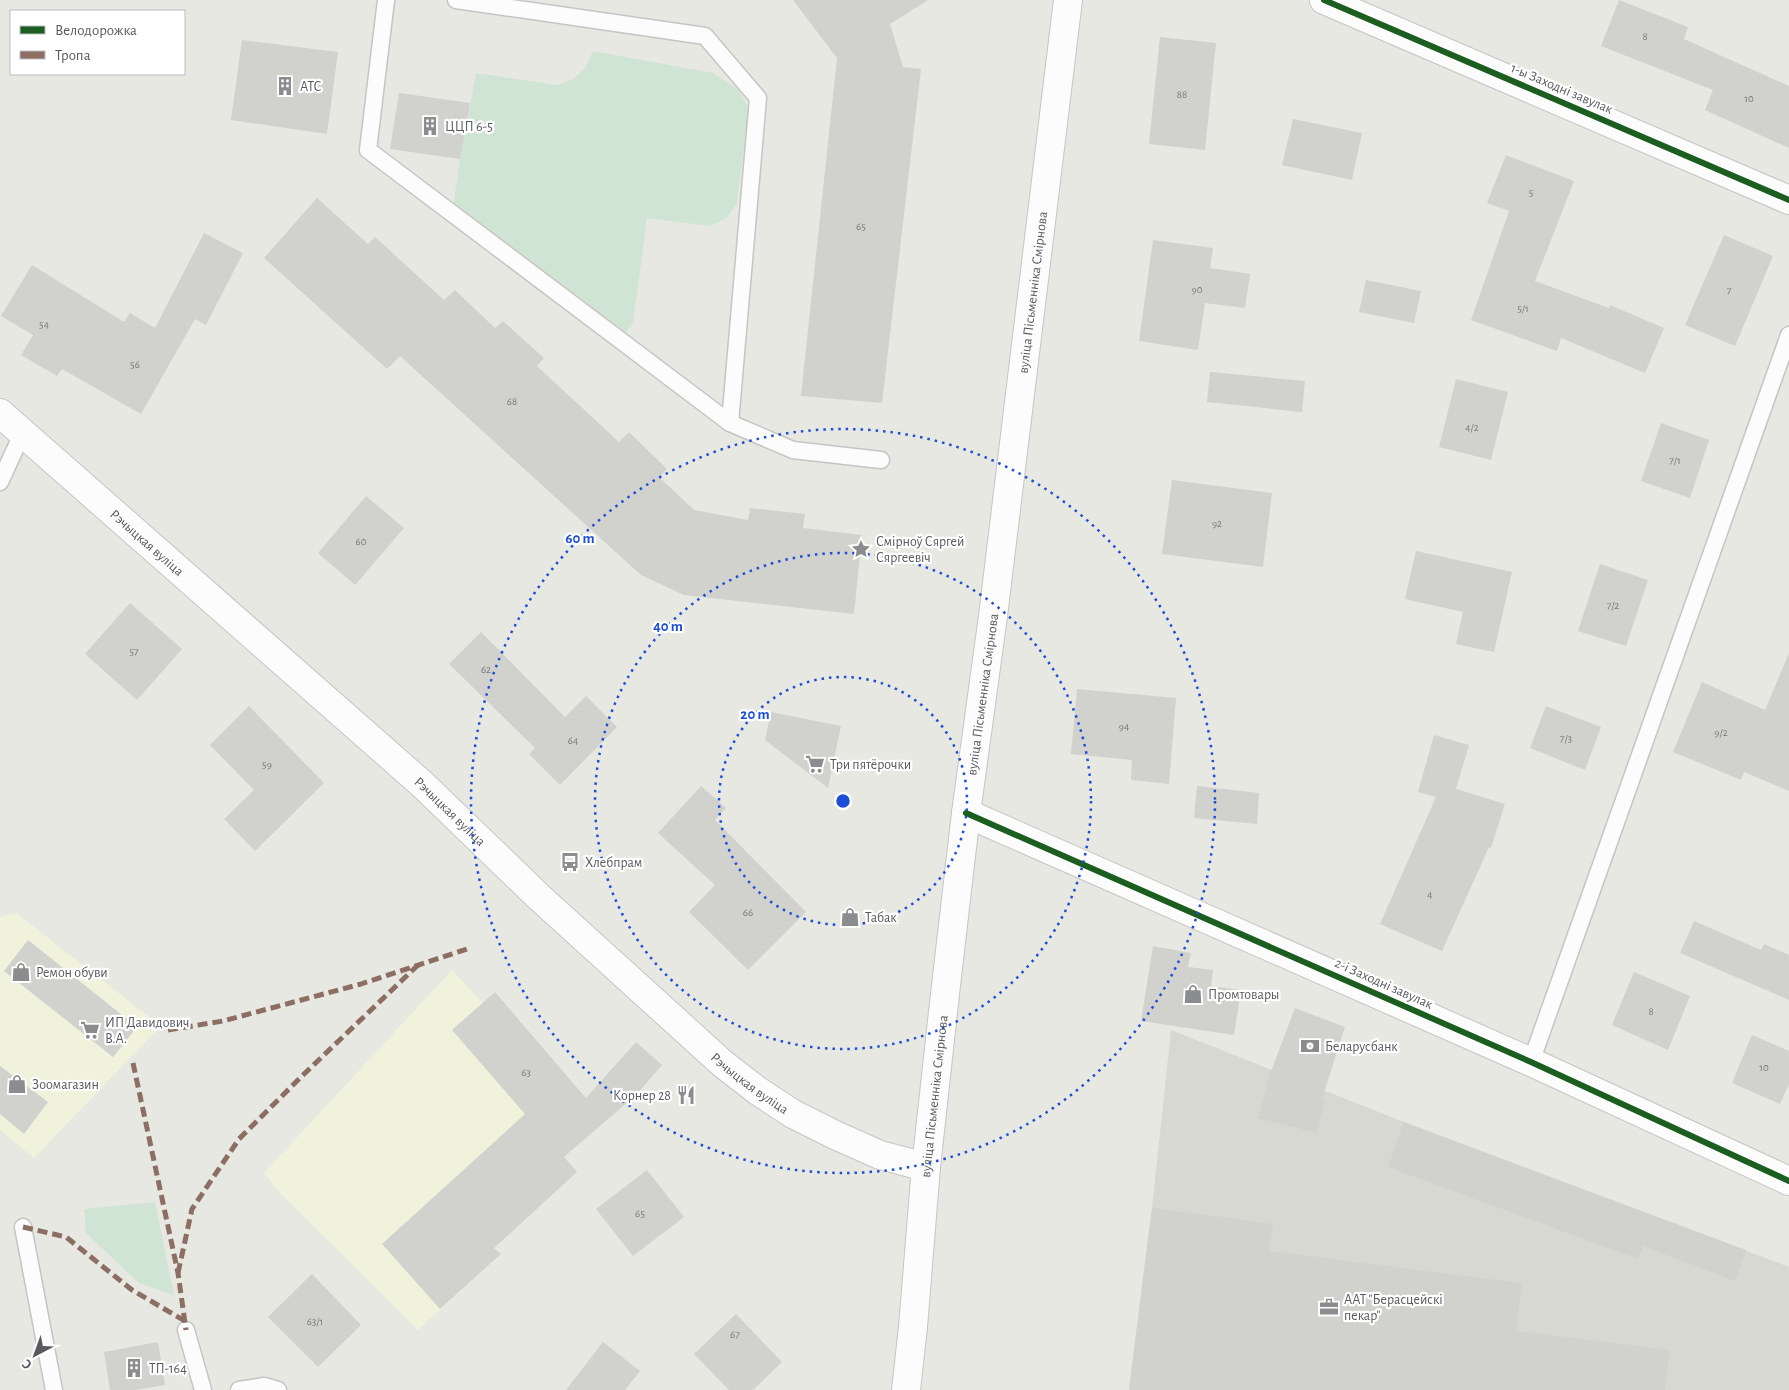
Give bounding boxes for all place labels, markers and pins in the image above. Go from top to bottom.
building icon: АТС [274,75,296,97]
place label: АТС [300,80,321,94]
building icon: ЦЦП 6-5 [419,115,441,137]
place label: ЦЦП 6-5 [445,120,493,134]
place label: Смірноў Сяргей Сяргеевіч [876,535,964,565]
place icon: Смірноў Сяргей Сяргеевіч [850,538,872,560]
supermarket icon: Три пятёрочки [804,753,826,775]
place label: Три пятёрочки [830,758,911,772]
centre of rings [834,792,852,810]
bus stop icon: Хлебпрам [559,851,581,873]
place label: Хлебпрам [585,856,642,870]
shop icon: Табак [839,906,861,928]
place label: Табак [865,911,897,925]
shop icon: Ремон обуви [10,961,32,983]
place label: Ремон обуви [36,966,108,980]
shop icon: Промтовары [1182,983,1204,1005]
place label: Промтовары [1208,988,1280,1002]
place label: ИП Давидович В.А. [105,1016,190,1046]
supermarket icon: ИП Давидович В.А. [79,1019,101,1041]
bank icon: Беларусбанк [1299,1035,1321,1057]
place label: Беларусбанк [1325,1040,1398,1054]
shop icon: Зоомагазин [6,1073,28,1095]
place label: Зоомагазин [32,1078,99,1092]
restaurant icon: Корнер 28 [675,1084,697,1106]
place label: Корнер 28 [613,1089,671,1103]
place label: ААТ "Берасцейскі пекар" [1344,1293,1443,1323]
office icon: ААТ "Берасцейскі пекар" [1318,1296,1340,1318]
building icon: ТП-164 [123,1357,145,1379]
place label: ТП-164 [149,1362,187,1376]

